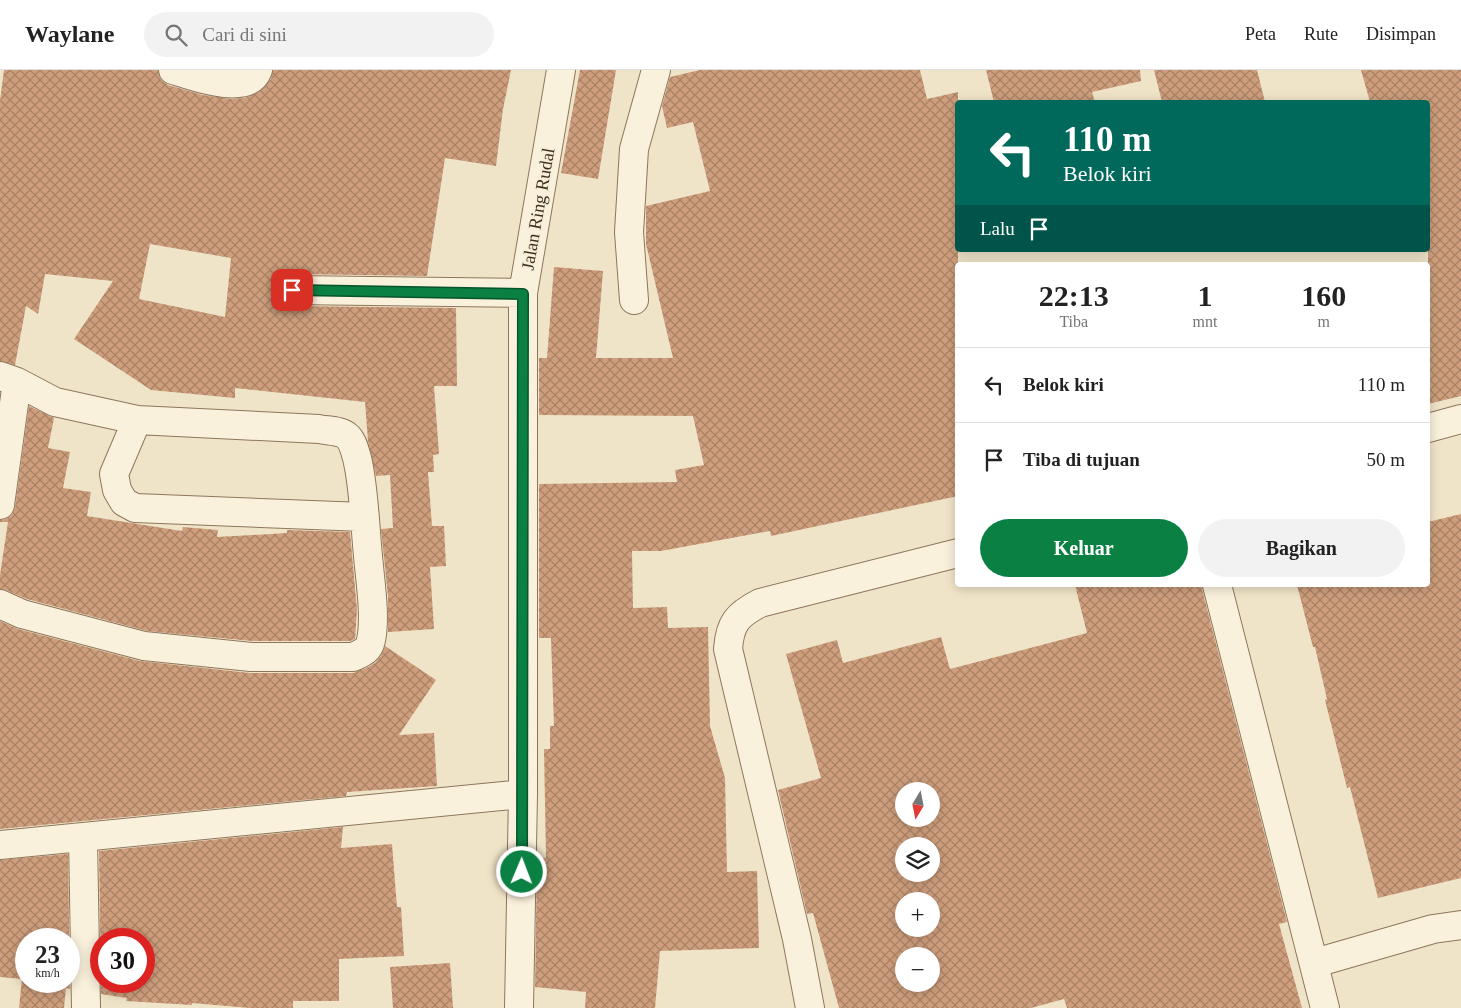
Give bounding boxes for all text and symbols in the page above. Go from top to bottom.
search box [144,12,494,57]
text: Waylane [25,21,114,47]
icon: search [162,21,190,49]
text: Cari di sini [202,24,287,45]
text: Peta [1245,24,1276,44]
text: Rute [1304,24,1338,44]
text: Disimpan [1366,24,1436,44]
icon: left [980,120,1045,185]
text: 110 m [1063,120,1151,159]
street label: Jalan Ring Rudal [517,146,559,272]
text: Belok kiri [1063,161,1152,186]
icon: arrive [1025,215,1053,243]
text: Lalu [980,218,1015,239]
pin [271,269,313,311]
icon: arrive [278,276,306,304]
text: 22:13 [1039,279,1109,312]
text: 1 [1197,279,1212,312]
text: 160 [1301,279,1346,312]
text: Tiba [1059,313,1088,330]
text: mnt [1193,313,1217,330]
text: m [1317,313,1330,330]
icon: left [980,371,1008,399]
text: Belok kiri [1023,374,1104,395]
text: 110 m [1358,374,1405,395]
icon: arrive [980,446,1008,474]
text: Tiba di tujuan [1023,449,1140,470]
text: 50 m [1366,449,1405,470]
button: Keluar [980,519,1188,577]
button: Bagikan [1198,519,1405,577]
north arrow [895,782,940,828]
map controls [895,782,940,992]
button: layers [895,837,940,882]
position arrow [495,845,547,897]
button: + [895,892,940,937]
speed limit sign: 30 [90,928,155,993]
text: 23 [35,941,60,968]
button: − [895,947,940,992]
text: km/h [35,966,60,980]

